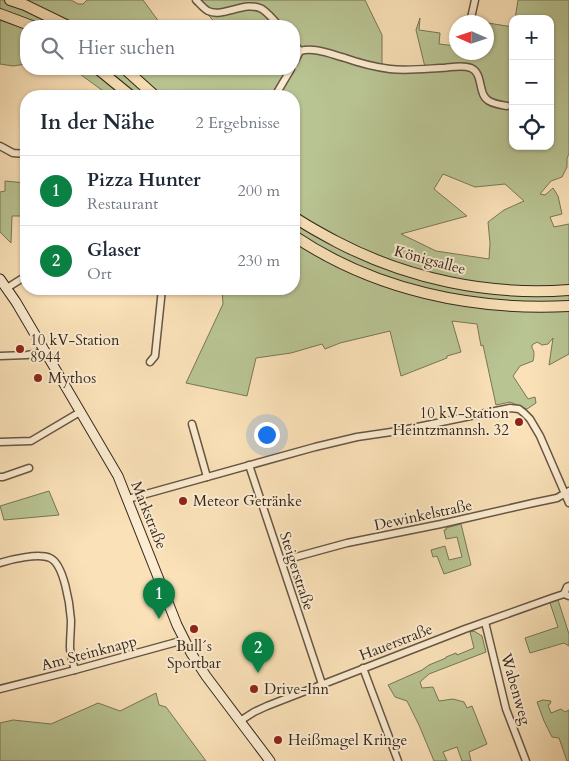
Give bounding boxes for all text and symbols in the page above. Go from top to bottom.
north arrow [449,15,494,60]
map controls [509,15,554,150]
button: + [509,15,554,60]
search box [20,20,300,75]
icon: search [38,34,66,62]
text: Hier suchen [78,35,175,61]
button: − [509,60,554,105]
button: locate [509,105,554,150]
text: In der Nähe [40,108,155,137]
text: 2 Ergebnisse [195,112,280,134]
text: Pizza Hunter [87,167,201,193]
text: 1 [52,180,60,202]
text: 200 m [238,180,280,202]
text: Restaurant [87,193,158,215]
text: Glaser [87,237,141,263]
street label: Königsallee [392,241,468,279]
text: 2 [52,250,60,272]
text: 230 m [238,250,280,272]
text: Ort [87,263,112,285]
place label: 10 kV-Station 8944 [30,330,120,367]
marker: 10 kV-Station 8944 [14,343,26,355]
place label: Mythos [48,368,96,388]
marker: Mythos [32,372,44,384]
place label: 10 kV-Station Heintzmannsh. 32 [393,403,509,440]
marker: 10 kV-Station Heintzmannsh. 32 [513,416,525,428]
your location [254,422,280,448]
street label: Markstraße [126,478,172,552]
place label: Meteor Getränke [193,491,302,511]
marker: Meteor Getränke [177,495,189,507]
street label: Dewinkelstraße [372,495,474,535]
street label: Steigerstraße [275,529,319,613]
pin: 1 [143,578,175,619]
street label: Hauerstraße [356,619,436,665]
marker: Bull´s Sportbar [188,623,200,635]
street label: Am Steinknapp [39,631,139,675]
pin: 2 [242,632,274,673]
place label: Bull´s Sportbar [167,636,221,673]
street label: Wabenweg [496,650,536,728]
place label: Drive-Inn [264,679,330,699]
marker: Drive-Inn [248,683,260,695]
place label: Heißmagel Kringe [288,730,408,750]
marker: Heißmagel Kringe [272,734,284,746]

